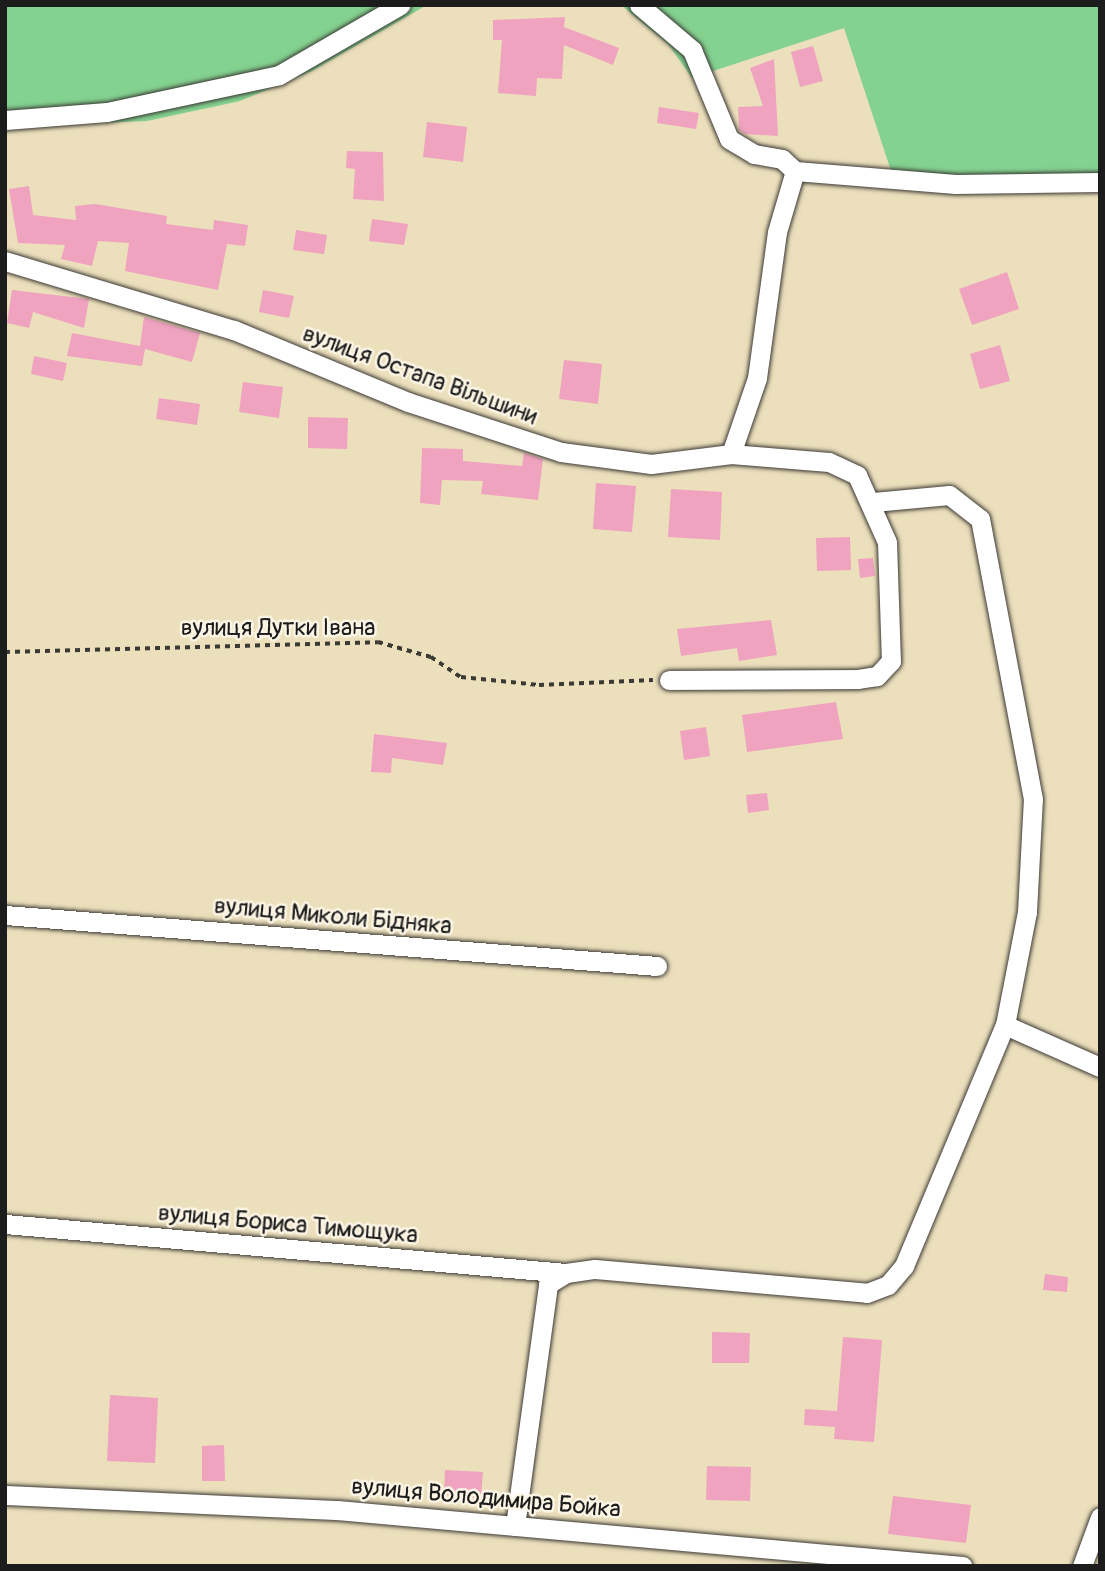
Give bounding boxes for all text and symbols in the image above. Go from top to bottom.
street label: вулиця Остапа Вільшини [299,319,541,431]
street label: вулиця Дутки Івана [181,614,375,642]
street label: вулиця Миколи Бідняка [213,891,453,941]
street label: вулиця Бориса Тимощука [157,1198,419,1250]
street label: вулиця Володимира Бойка [350,1472,622,1524]

